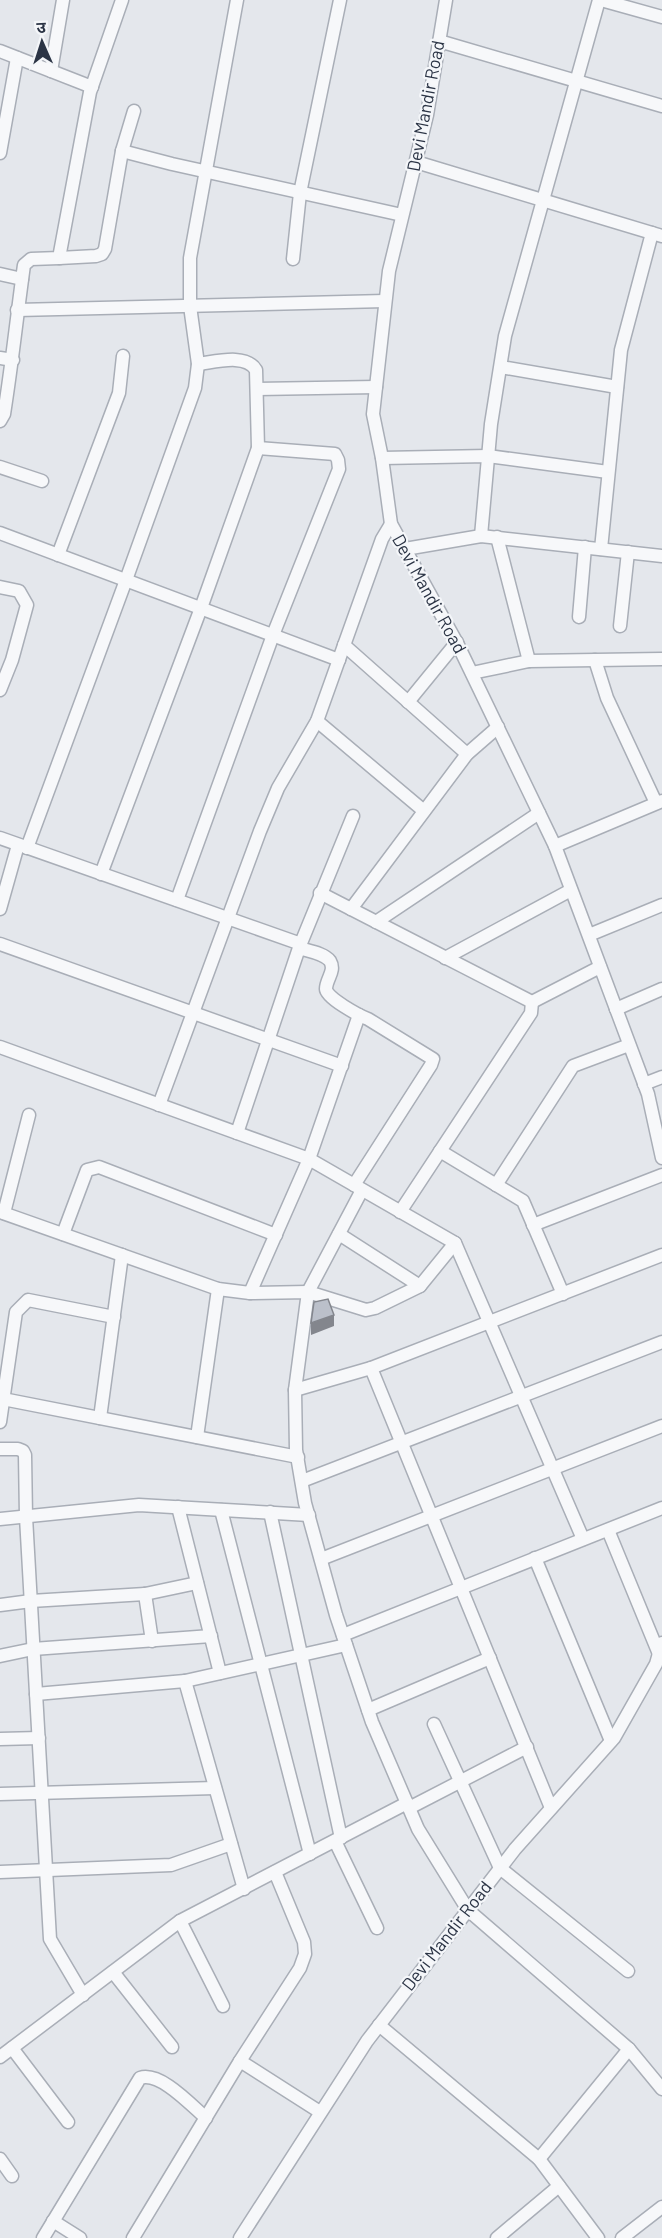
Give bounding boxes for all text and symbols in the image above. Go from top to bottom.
north arrow [12,12,72,72]
text: उ [36,17,47,36]
street label: Devi Mandir Road [402,38,449,173]
street label: Devi Mandir Road [388,530,472,657]
street label: Devi Mandir Road [397,1876,496,1995]

